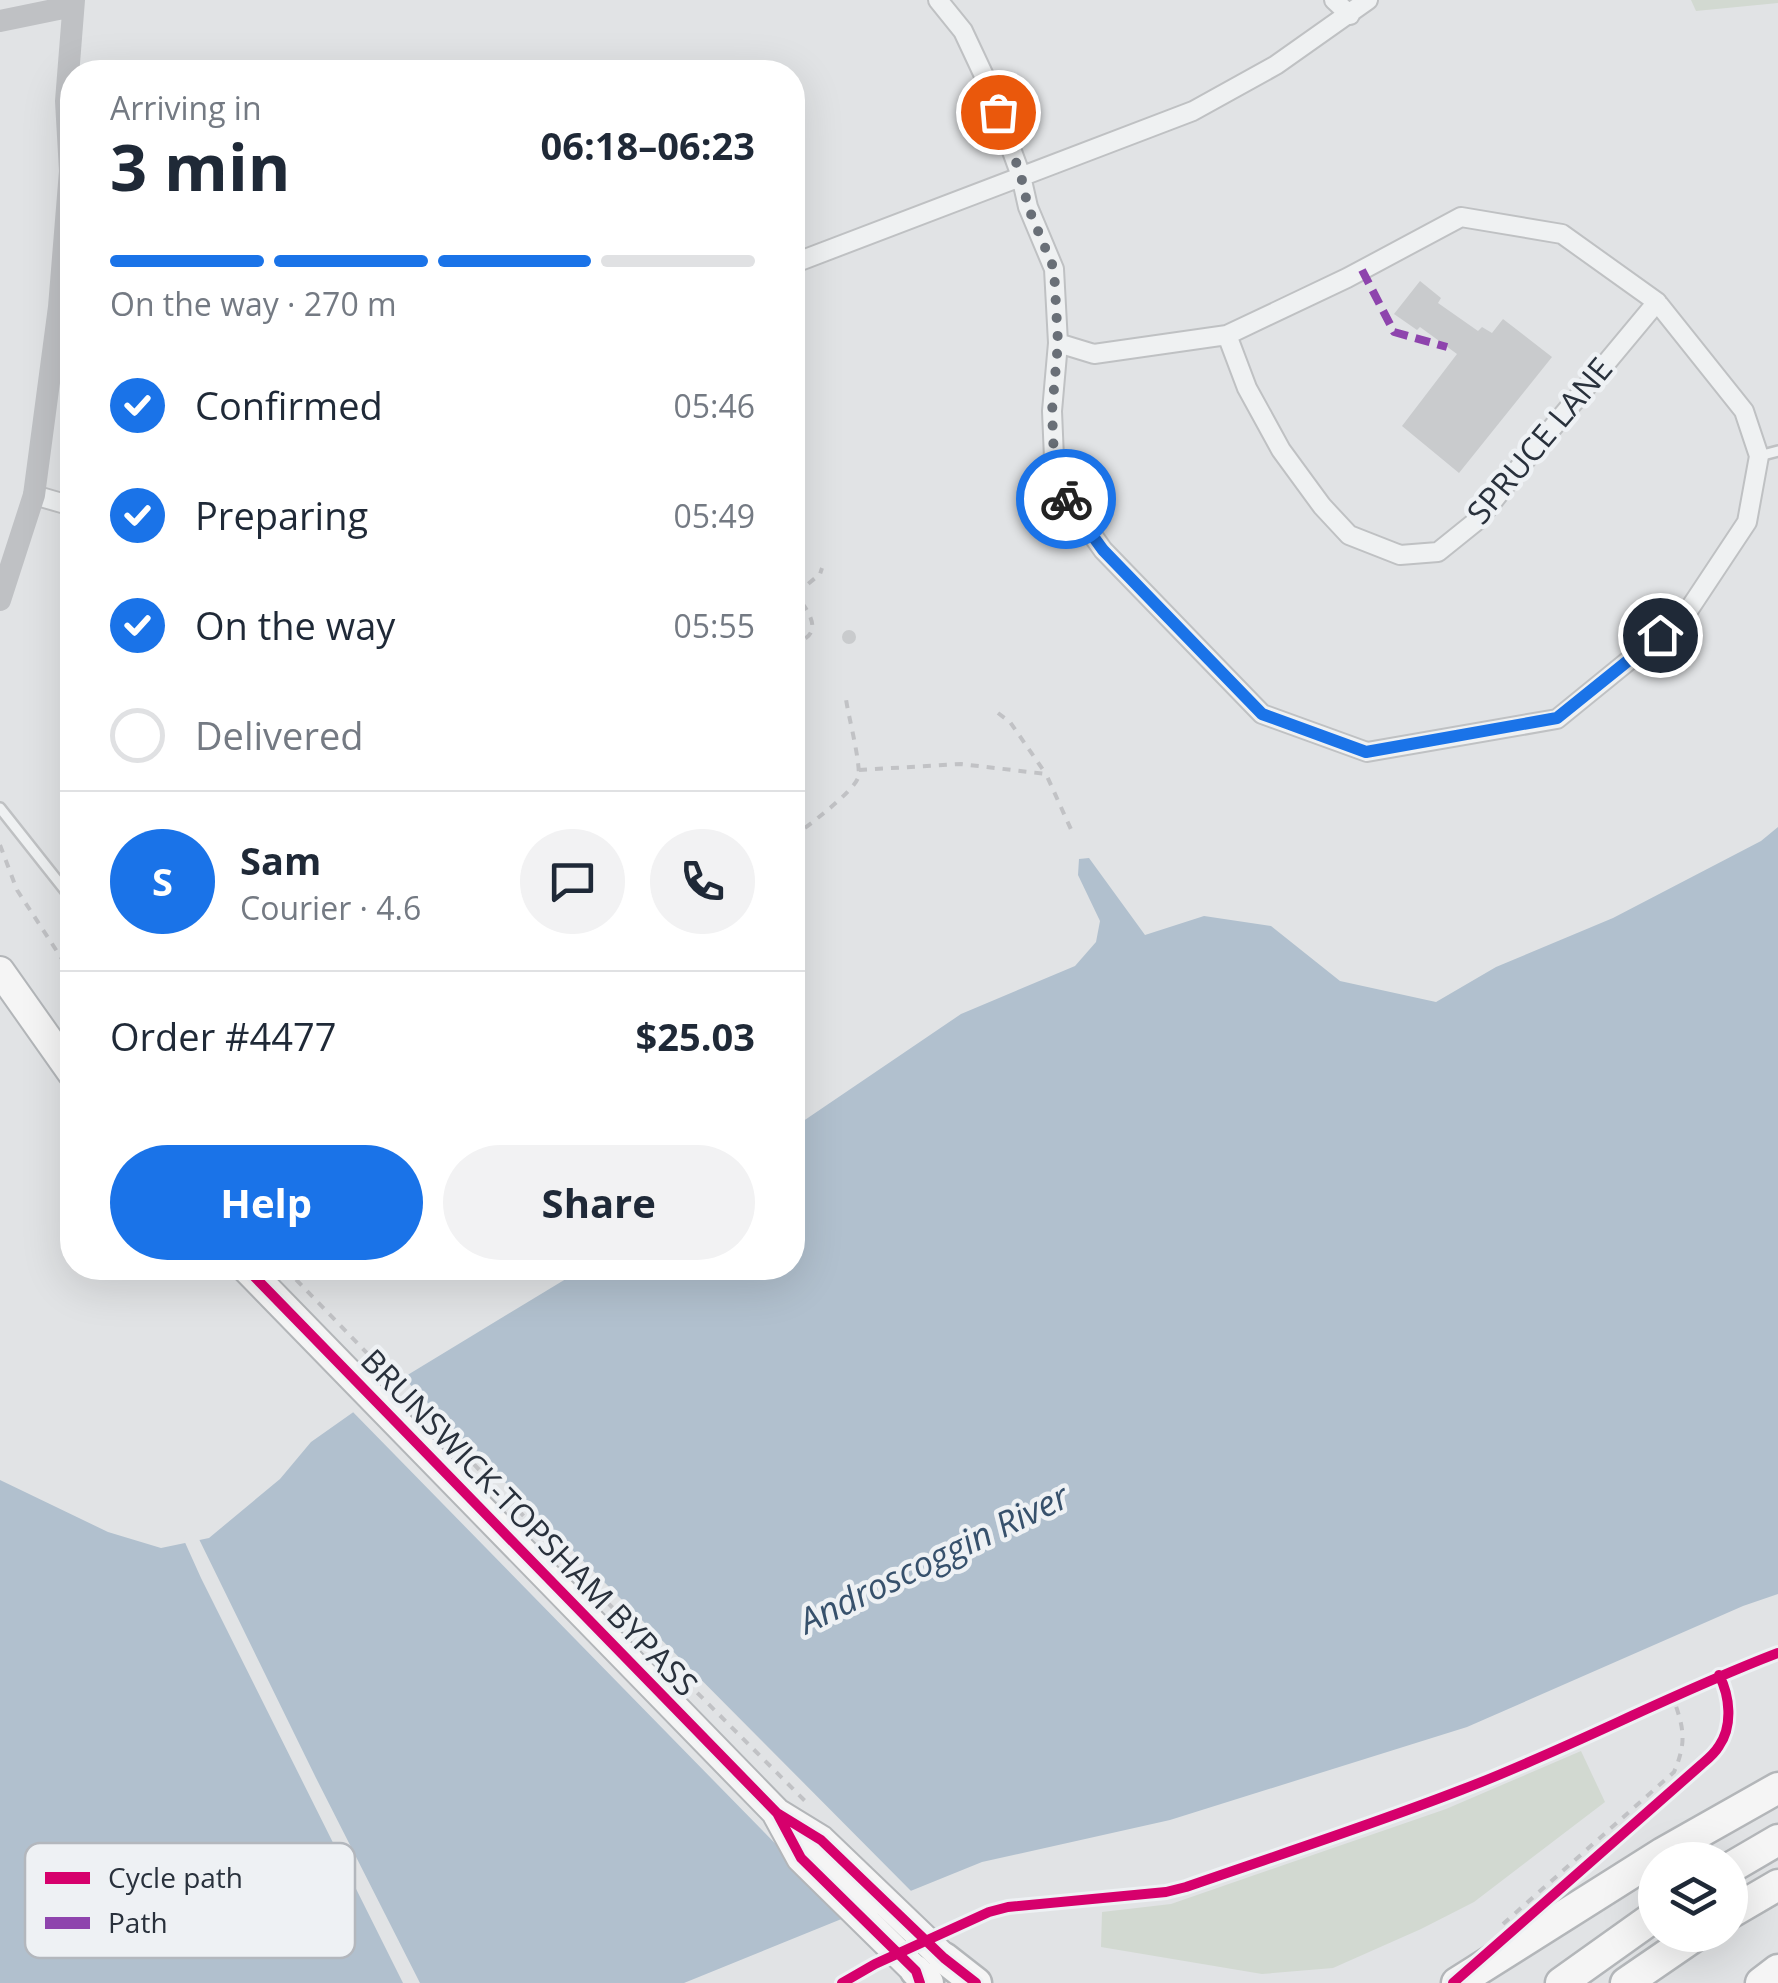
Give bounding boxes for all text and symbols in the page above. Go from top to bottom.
pin [956,70,1041,155]
icon: bag [971,85,1026,140]
text: Arriving in [110,86,262,129]
text: 06:18–06:23 [541,119,755,171]
text: 3 min [110,122,290,210]
text: On the way · 270 m [110,282,397,325]
street label: SPRUCE LANE [1457,348,1621,532]
icon: check [110,378,165,433]
text: Confirmed [195,379,383,431]
text: 05:46 [673,384,755,427]
courier [1016,449,1116,549]
icon: bike [1039,472,1094,527]
icon: check [110,488,165,543]
text: Preparing [195,489,368,541]
text: 05:49 [673,494,755,537]
pin [1618,593,1703,678]
icon: check [110,598,165,653]
text: On the way [195,599,395,651]
text: 05:55 [673,604,755,647]
icon: home [1633,608,1688,663]
text: Delivered [195,709,364,761]
button: chat [520,829,625,934]
button: phone [650,829,755,934]
text: Sam [240,834,321,886]
text: S [152,855,173,907]
text: Courier · 4.6 [240,886,421,929]
text: Order #4477 [110,1010,337,1062]
text: $25.03 [636,1010,755,1062]
button: Help [110,1145,423,1260]
button: Share [443,1145,755,1260]
street label: BRUNSWICK-TOPSHAM BYPASS [352,1339,708,1705]
water label: Androscoggin River [789,1471,1077,1644]
map controls [1638,1842,1748,1952]
button: layers [1638,1842,1748,1952]
legend [25,1843,355,1958]
text: Cycle path [108,1858,243,1896]
text: Path [108,1903,168,1941]

